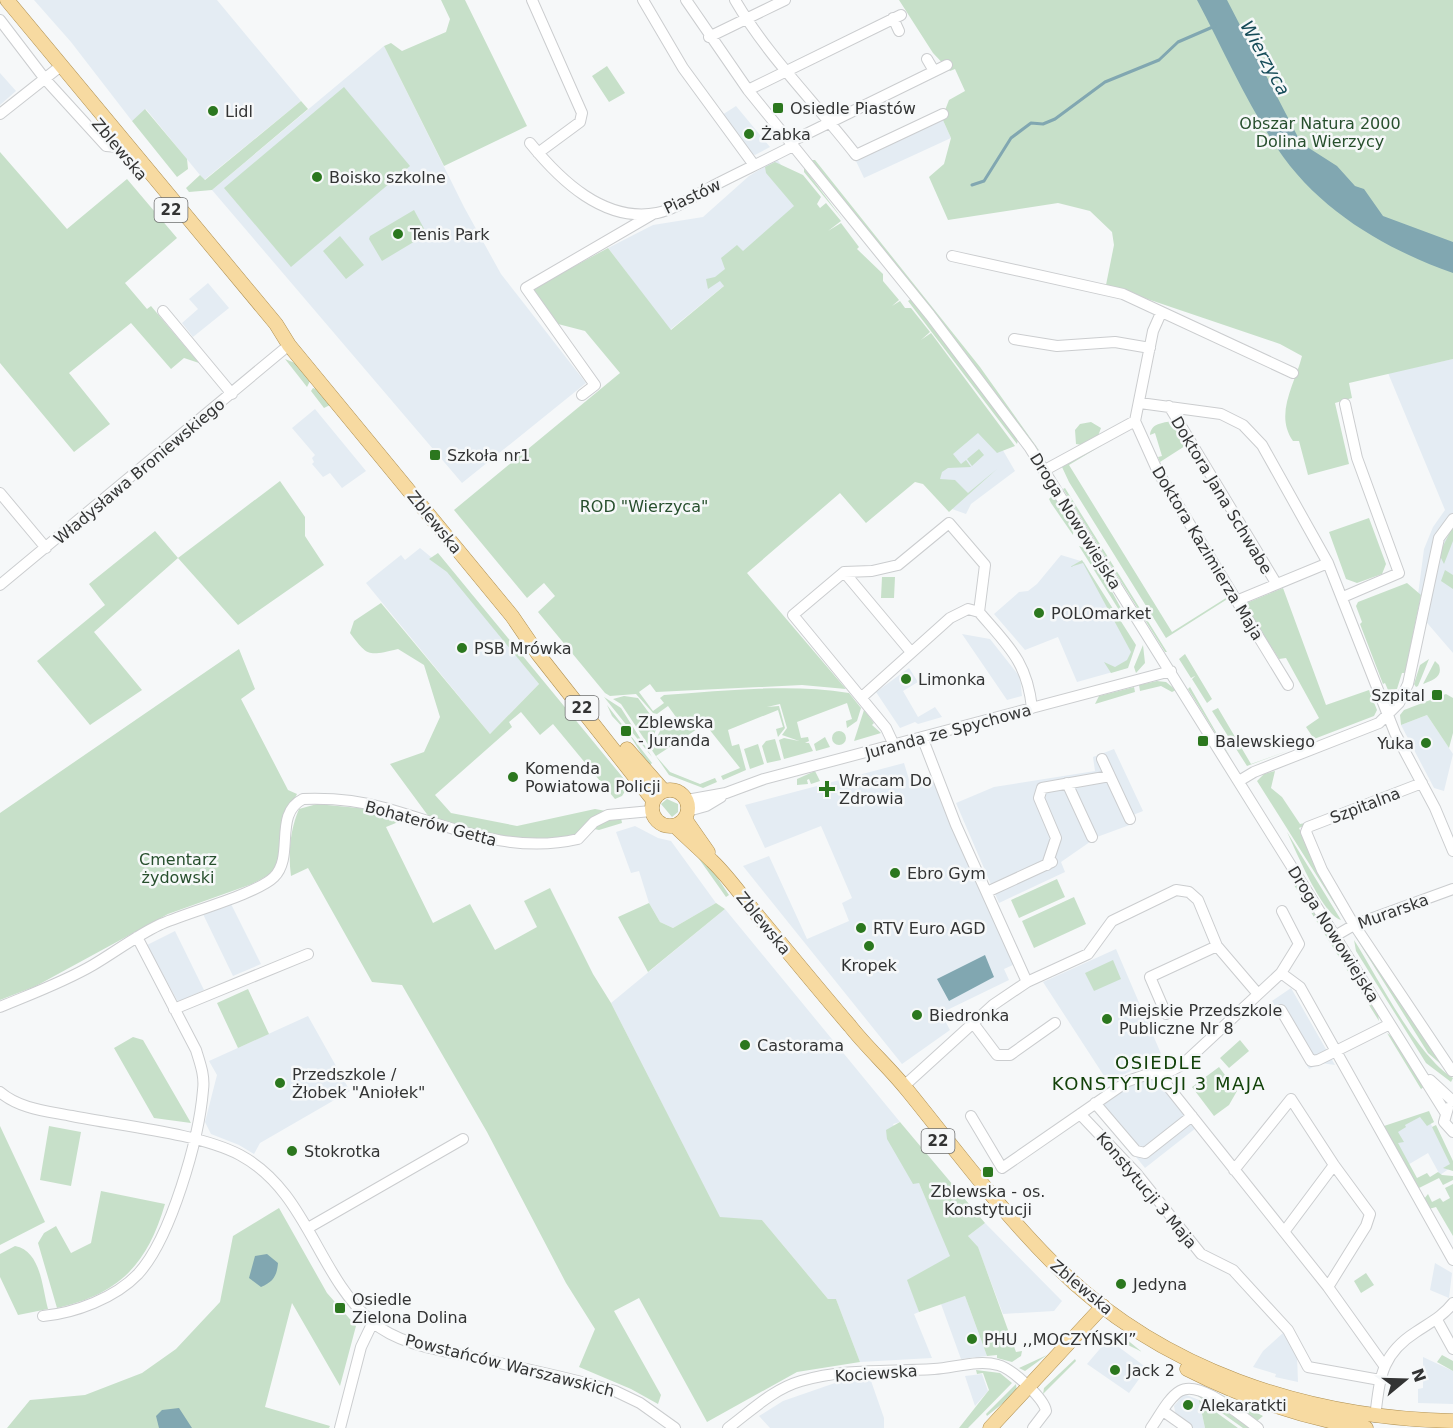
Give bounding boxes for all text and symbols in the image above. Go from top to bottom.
water label: Wierzyca [1236,17,1295,99]
place label: Osiedle Piastów [790,99,916,118]
marker: Osiedle Piastów [771,101,785,115]
place label: Lidl [225,102,253,121]
marker: Lidl [206,104,220,118]
street label: Zblewska [88,114,151,184]
park label: Obszar Natura 2000 Dolina Wierzycy [1239,114,1401,151]
place label: Żabka [761,125,811,144]
marker: Żabka [742,127,756,141]
place label: Boisko szkolne [329,168,446,187]
marker: Boisko szkolne [310,170,324,184]
street label: Piastów [661,175,724,218]
road number: 22 [154,198,188,222]
place label: Tenis Park [409,225,490,244]
marker: Tenis Park [391,227,405,241]
street label: Władysława Broniewskiego [50,394,228,548]
street label: Doktora Jana Schwabe [1167,413,1276,577]
place label: Szkoła nr1 [447,446,530,465]
marker: Szkoła nr1 [428,448,442,462]
street label: Droga Nowowiejska [1026,450,1125,593]
street label: Doktora Kazimierza Maja [1148,463,1267,644]
street label: Zblewska [403,487,466,558]
park label: ROD "Wierzyca" [580,497,708,516]
place label: POLOmarket [1051,604,1151,623]
marker: POLOmarket [1032,606,1046,620]
place label: PSB Mrówka [474,639,572,658]
marker: PSB Mrówka [455,641,469,655]
place label: Limonka [918,670,986,689]
marker: Limonka [899,672,913,686]
place label: Szpital [1371,686,1425,705]
marker: Szpital [1430,688,1444,702]
road number: 22 [566,696,598,720]
street label: Juranda ze Spychowa [862,700,1033,763]
place label: Zblewska - Juranda [638,713,714,750]
marker: Zblewska - Juranda [619,724,633,738]
place label: Balewskiego [1215,732,1315,751]
marker: Balewskiego [1196,734,1210,748]
place label: Yuka [1376,734,1414,753]
marker: Yuka [1419,736,1433,750]
place label: Komenda Powiatowa Policji [525,759,661,796]
marker: Komenda Powiatowa Policji [506,770,520,784]
place label: Wracam Do Zdrowia [839,771,932,808]
marker: Wracam Do Zdrowia [820,782,834,796]
street label: Szpitalna [1327,783,1403,828]
street label: Bohaterów Getta [363,797,499,850]
park label: Cmentarz żydowski [139,850,217,887]
street label: Droga Nowowiejska [1284,863,1383,1006]
place label: Ebro Gym [907,864,986,883]
marker: Ebro Gym [888,866,902,880]
street label: Zblewska [732,888,795,959]
street label: Murarska [1355,890,1431,933]
place label: RTV Euro AGD [873,919,986,938]
marker: RTV Euro AGD [854,921,868,935]
marker: Kropek [862,939,876,953]
place label: Kropek [841,956,898,975]
place label: Miejskie Przedszkole Publiczne Nr 8 [1119,1001,1282,1038]
place label: Biedronka [929,1006,1009,1025]
marker: Biedronka [910,1008,924,1022]
marker: Miejskie Przedszkole Publiczne Nr 8 [1100,1012,1114,1026]
place label: Castorama [757,1036,844,1055]
marker: Castorama [738,1038,752,1052]
district label: OSIEDLE KONSTYTUCJI 3 MAJA [1052,1052,1266,1094]
place label: Przedszkole / Żłobek "Aniołek" [292,1065,425,1102]
marker: Przedszkole / Żłobek "Aniołek" [273,1076,287,1090]
street label: Konstytucji 3 Maja [1092,1128,1201,1252]
road number: 22 [922,1129,954,1153]
place label: Stokrotka [304,1142,381,1161]
marker: Stokrotka [285,1144,299,1158]
marker: Zblewska - os. Konstytucji [981,1165,995,1179]
place label: Zblewska - os. Konstytucji [931,1182,1045,1219]
street label: Zblewska [1047,1256,1117,1319]
place label: Jedyna [1132,1275,1187,1294]
marker: Jedyna [1114,1277,1128,1291]
place label: Osiedle Zielona Dolina [352,1290,467,1327]
marker: Osiedle Zielona Dolina [333,1301,347,1315]
street label: Powstańców Warszawskich [403,1330,617,1401]
place label: PHU ,,MOCZYŃSKI” [984,1330,1137,1349]
marker: PHU ,,MOCZYŃSKI” [965,1332,979,1346]
north arrow [1375,1350,1435,1410]
street label: Kociewska [834,1361,918,1386]
place label: Jack 2 [1126,1361,1175,1380]
marker: Jack 2 [1108,1363,1122,1377]
text: N [1408,1366,1430,1385]
place label: Alekaratkti [1200,1396,1287,1415]
marker: Alekaratkti [1181,1398,1195,1412]

